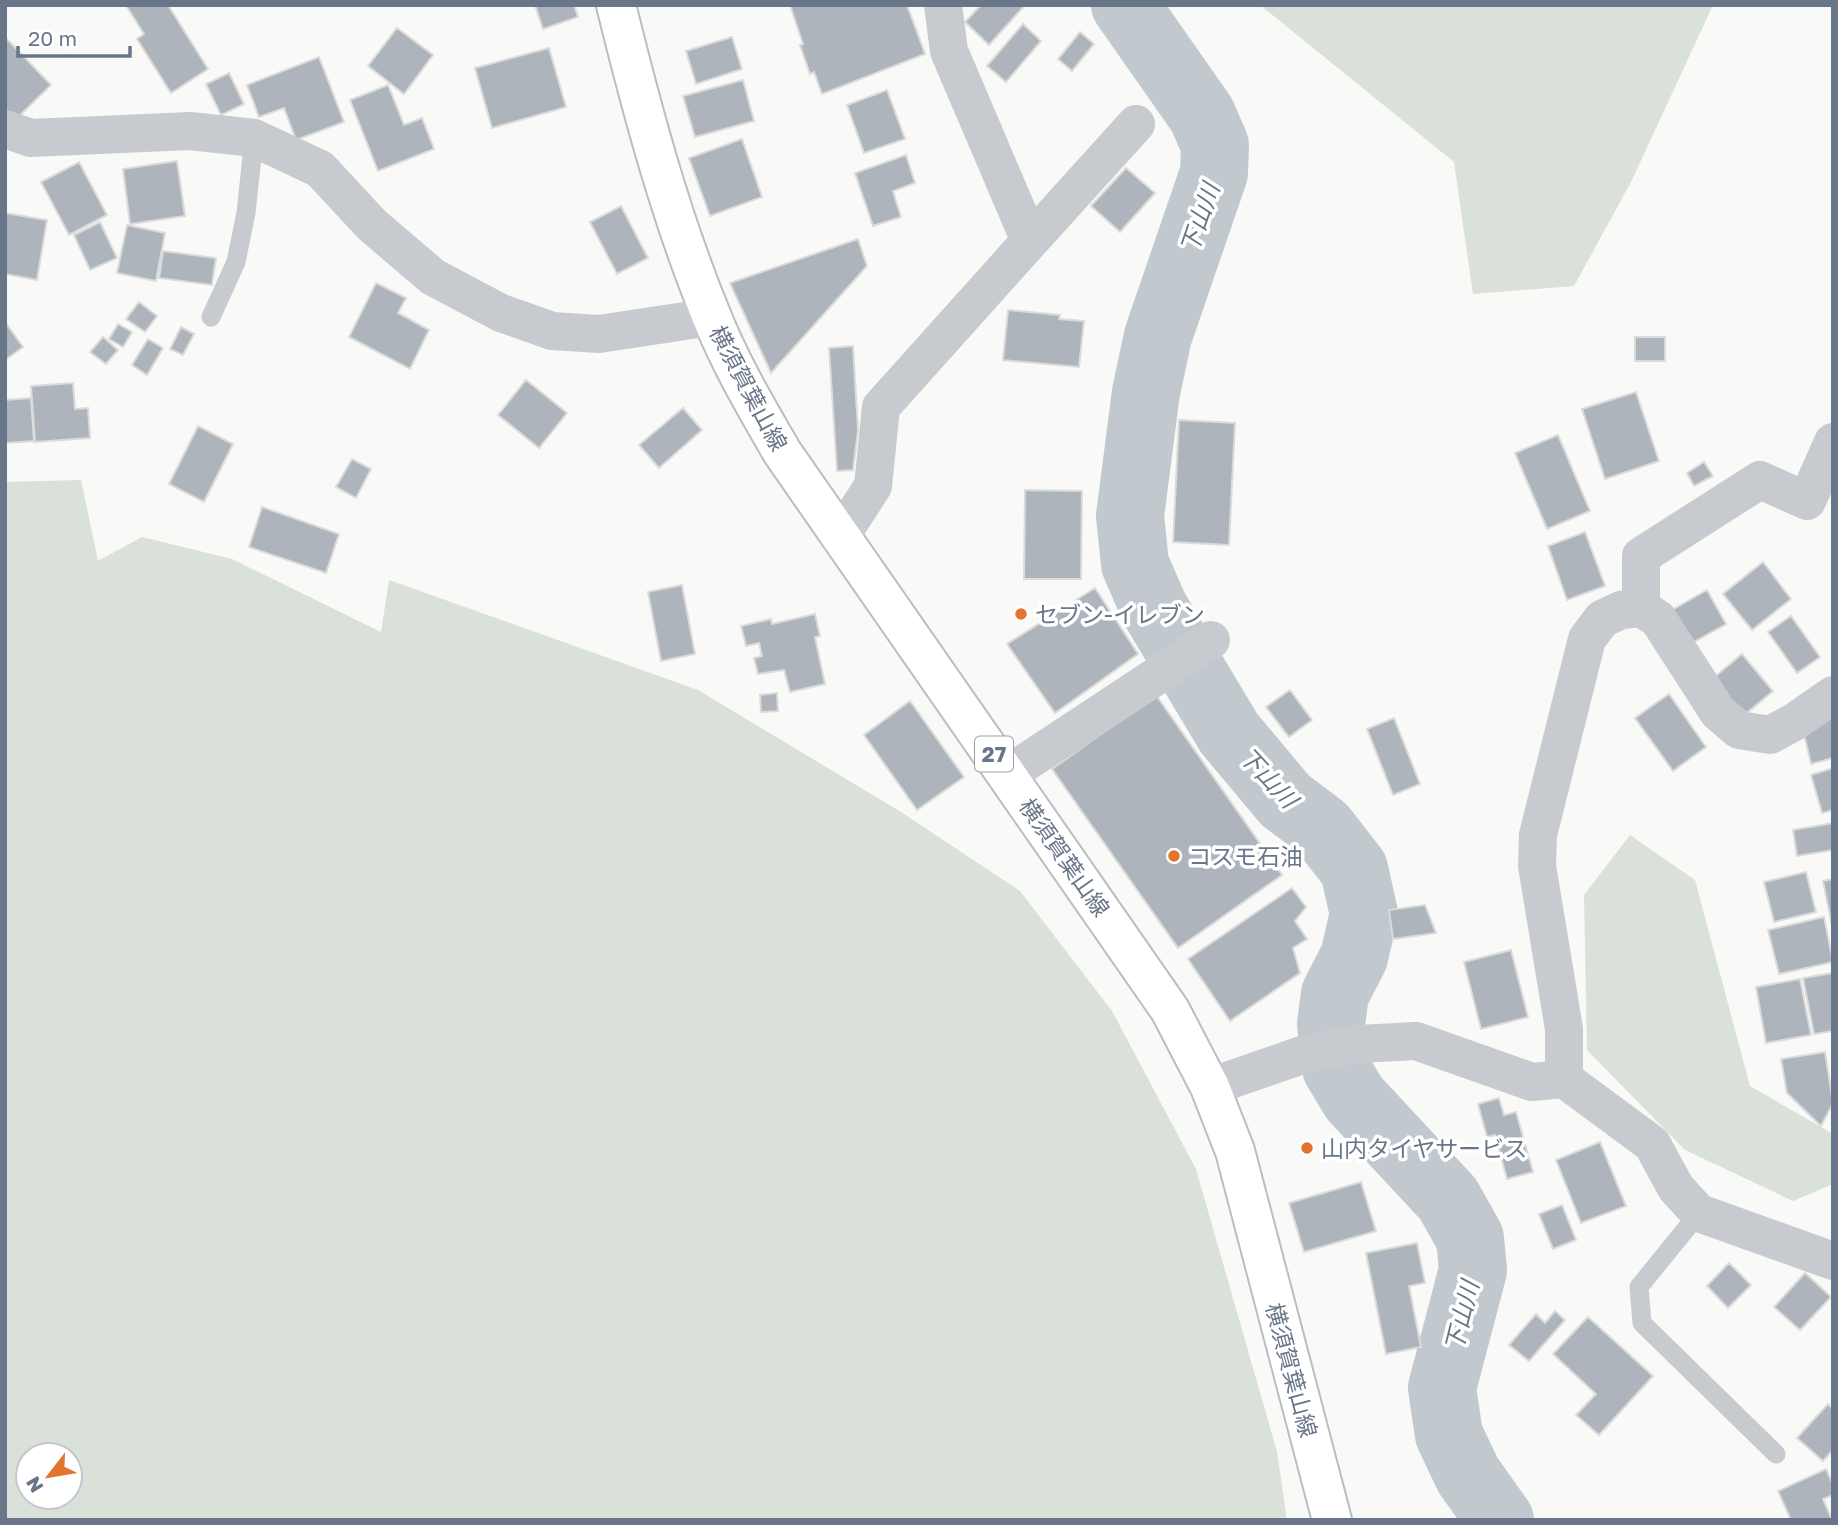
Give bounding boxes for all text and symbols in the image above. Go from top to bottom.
scale bar [18,14,130,58]
text: 20 m [28,25,77,51]
water label: 下山川 [1174,176,1225,257]
street label: 横須賀葉山線 [704,321,794,455]
place label: セブン-イレブン [1035,600,1205,628]
marker: セブン-イレブン [1013,606,1029,622]
road number: 27 [975,736,1013,772]
water label: 下山川 [1234,741,1306,815]
street label: 横須賀葉山線 [1014,792,1116,922]
place label: コスモ石油 [1188,842,1303,870]
marker: コスモ石油 [1166,848,1182,864]
place label: 山内タイヤサービス [1321,1134,1527,1162]
marker: 山内タイヤサービス [1299,1140,1315,1156]
water label: 下山川 [1438,1275,1485,1354]
street label: 横須賀葉山線 [1261,1300,1323,1440]
north arrow [14,1441,84,1511]
text: N [20,1473,48,1497]

